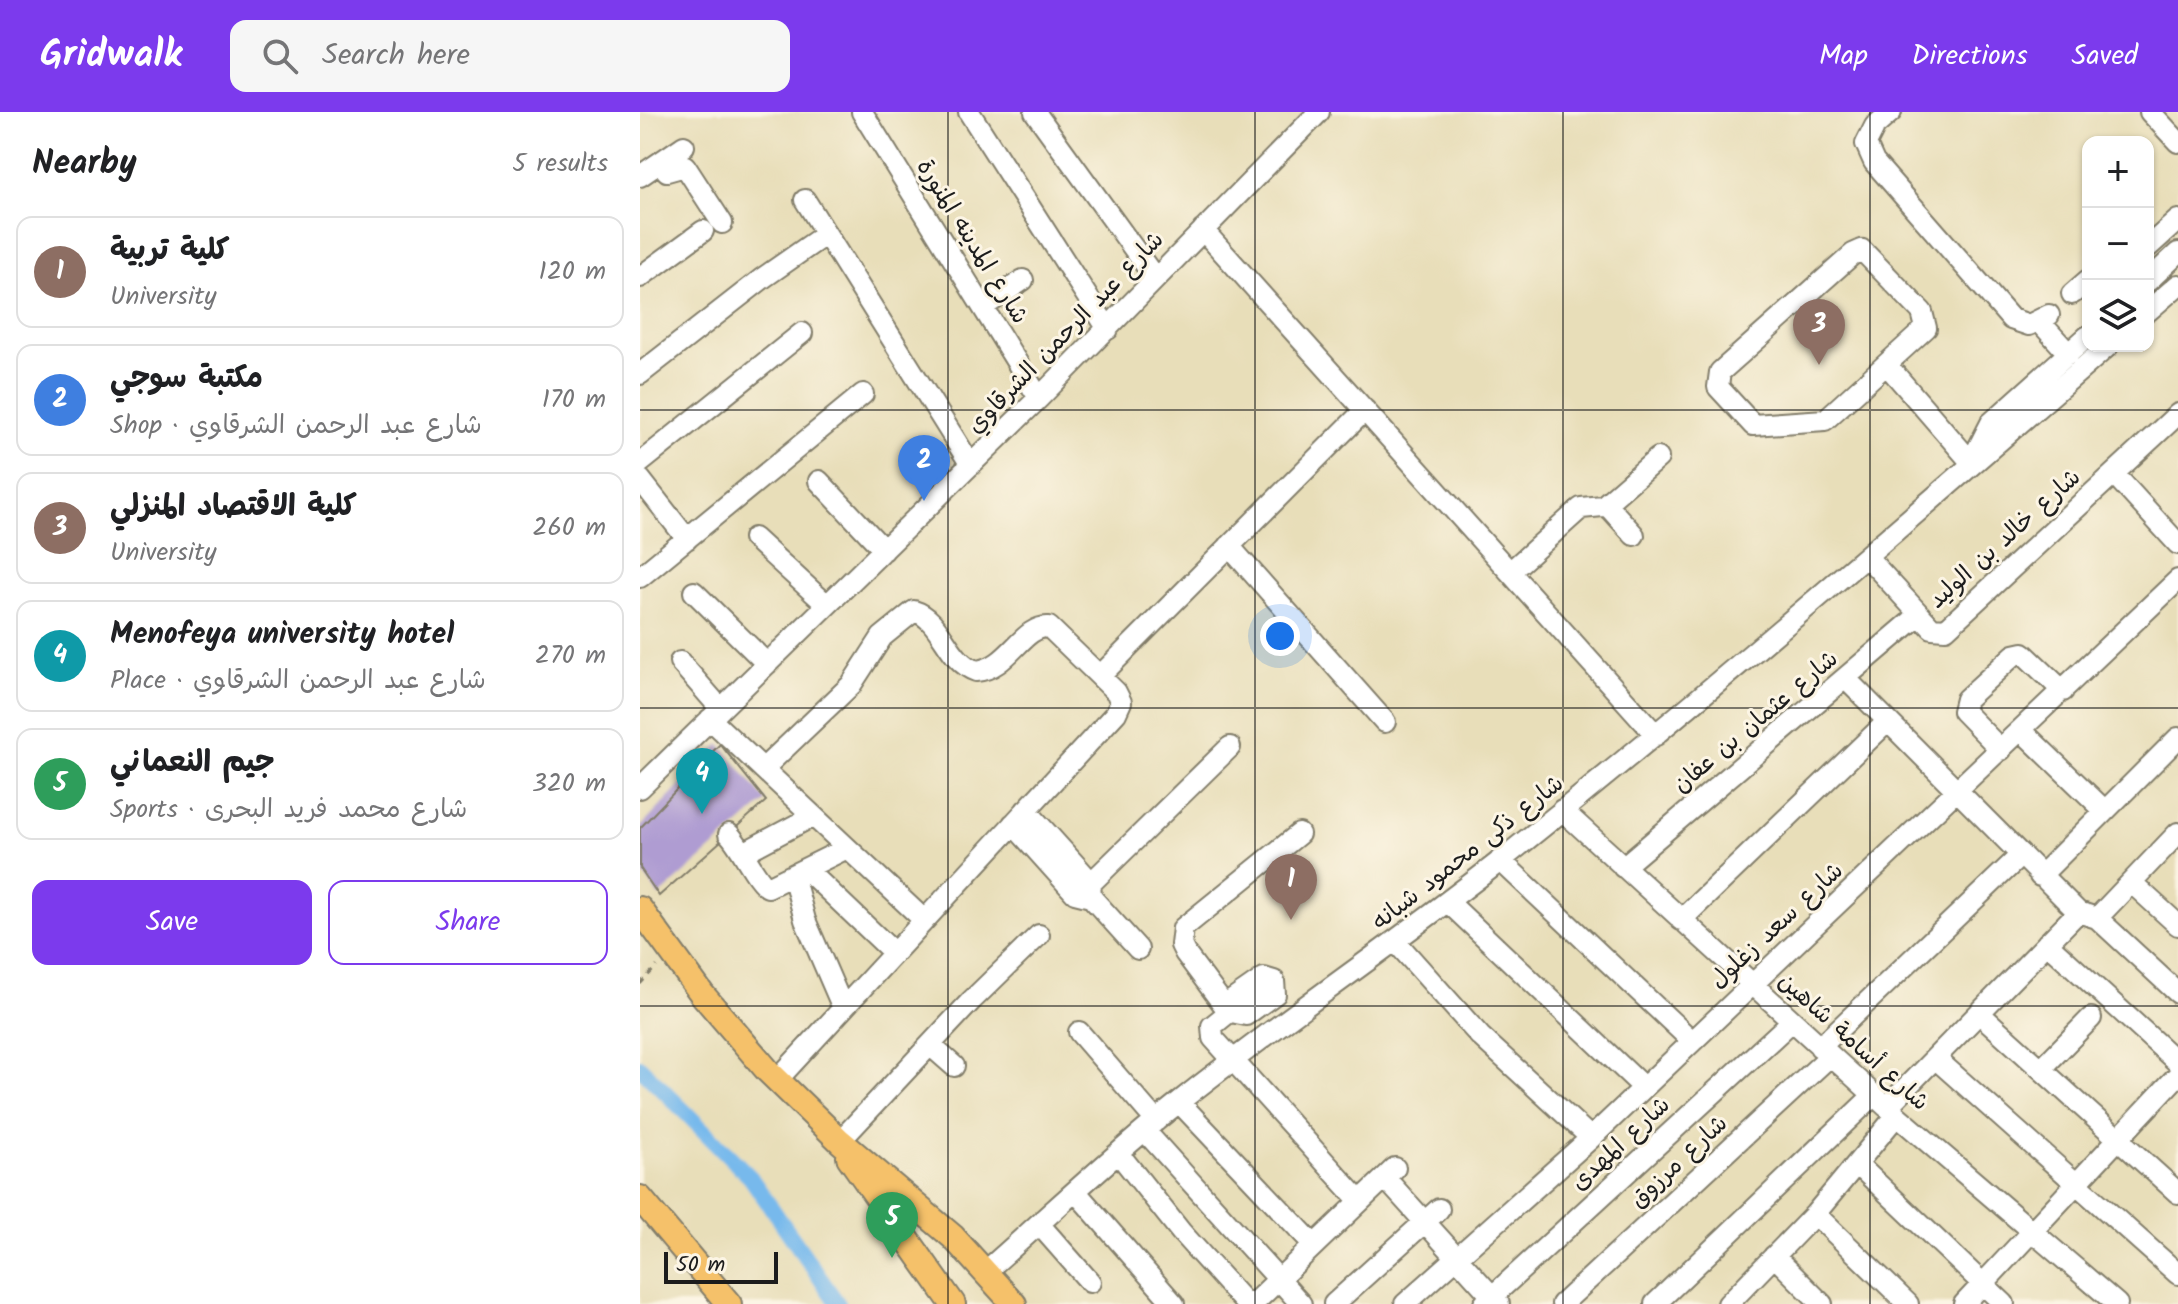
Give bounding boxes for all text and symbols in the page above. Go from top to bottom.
search box [230,20,790,92]
text: Gridwalk [40,26,182,86]
text: Search here [322,32,470,80]
icon: search [258,34,302,78]
text: Map [1819,34,1868,79]
text: Directions [1912,34,2028,79]
text: Saved [2072,34,2138,79]
map controls [2082,136,2154,352]
button: + [2082,136,2154,208]
text: Nearby [32,137,137,191]
text: 5 results [512,143,608,185]
street label: شارع المدينه المنورة [905,151,1038,332]
button: − [2082,208,2154,280]
street label: شارع عبد الرحمن الشرقاوي [958,222,1174,444]
text: كلية تربية [110,227,230,275]
text: 1 [56,251,64,293]
text: 120 m [539,251,606,293]
text: University [110,276,216,318]
button: layers [2082,280,2154,352]
pin: 3 [1793,299,1845,365]
text: مكتبة سوجي [110,355,263,403]
text: 2 [52,379,68,421]
text: 170 m [542,379,606,421]
text: Shop · شارع عبد الرحمن الشرقاوي [110,405,482,447]
pin: 2 [898,435,950,501]
street label: شارع خالد بن الوليد [1920,459,2091,619]
text: كلية الاقتصاد المنزلي [110,483,357,531]
text: 3 [53,507,67,549]
text: 260 m [532,507,606,549]
text: University [110,532,216,574]
text: Menofeya university hotel [110,611,454,659]
your location [1260,616,1300,656]
text: 4 [53,635,67,677]
text: 270 m [535,635,606,677]
street label: شارع عثمان بن عفان [1664,641,1848,803]
text: Place · شارع عبد الرحمن الشرقاوي [110,660,486,702]
text: جيم النعماني [110,739,275,787]
pin: 4 [676,748,728,814]
text: 5 [53,763,67,805]
text: 320 m [532,763,606,805]
street label: شارع ذكى محمود شبانه [1363,765,1573,941]
text: Sports · شارع محمد فريد البحرى [110,789,467,831]
street label: شارع سعد زغلول [1701,853,1853,999]
pin: 1 [1265,854,1317,920]
button: Save [32,880,312,965]
button: Share [328,880,608,965]
street label: شارع أسامة شاهين [1768,963,1938,1121]
street label: شارع المهدى [1562,1087,1680,1201]
street label: شارع مرزوق [1621,1106,1737,1218]
pin: 5 [866,1192,918,1258]
scale bar [664,1248,778,1284]
text: 50 m [676,1248,725,1283]

